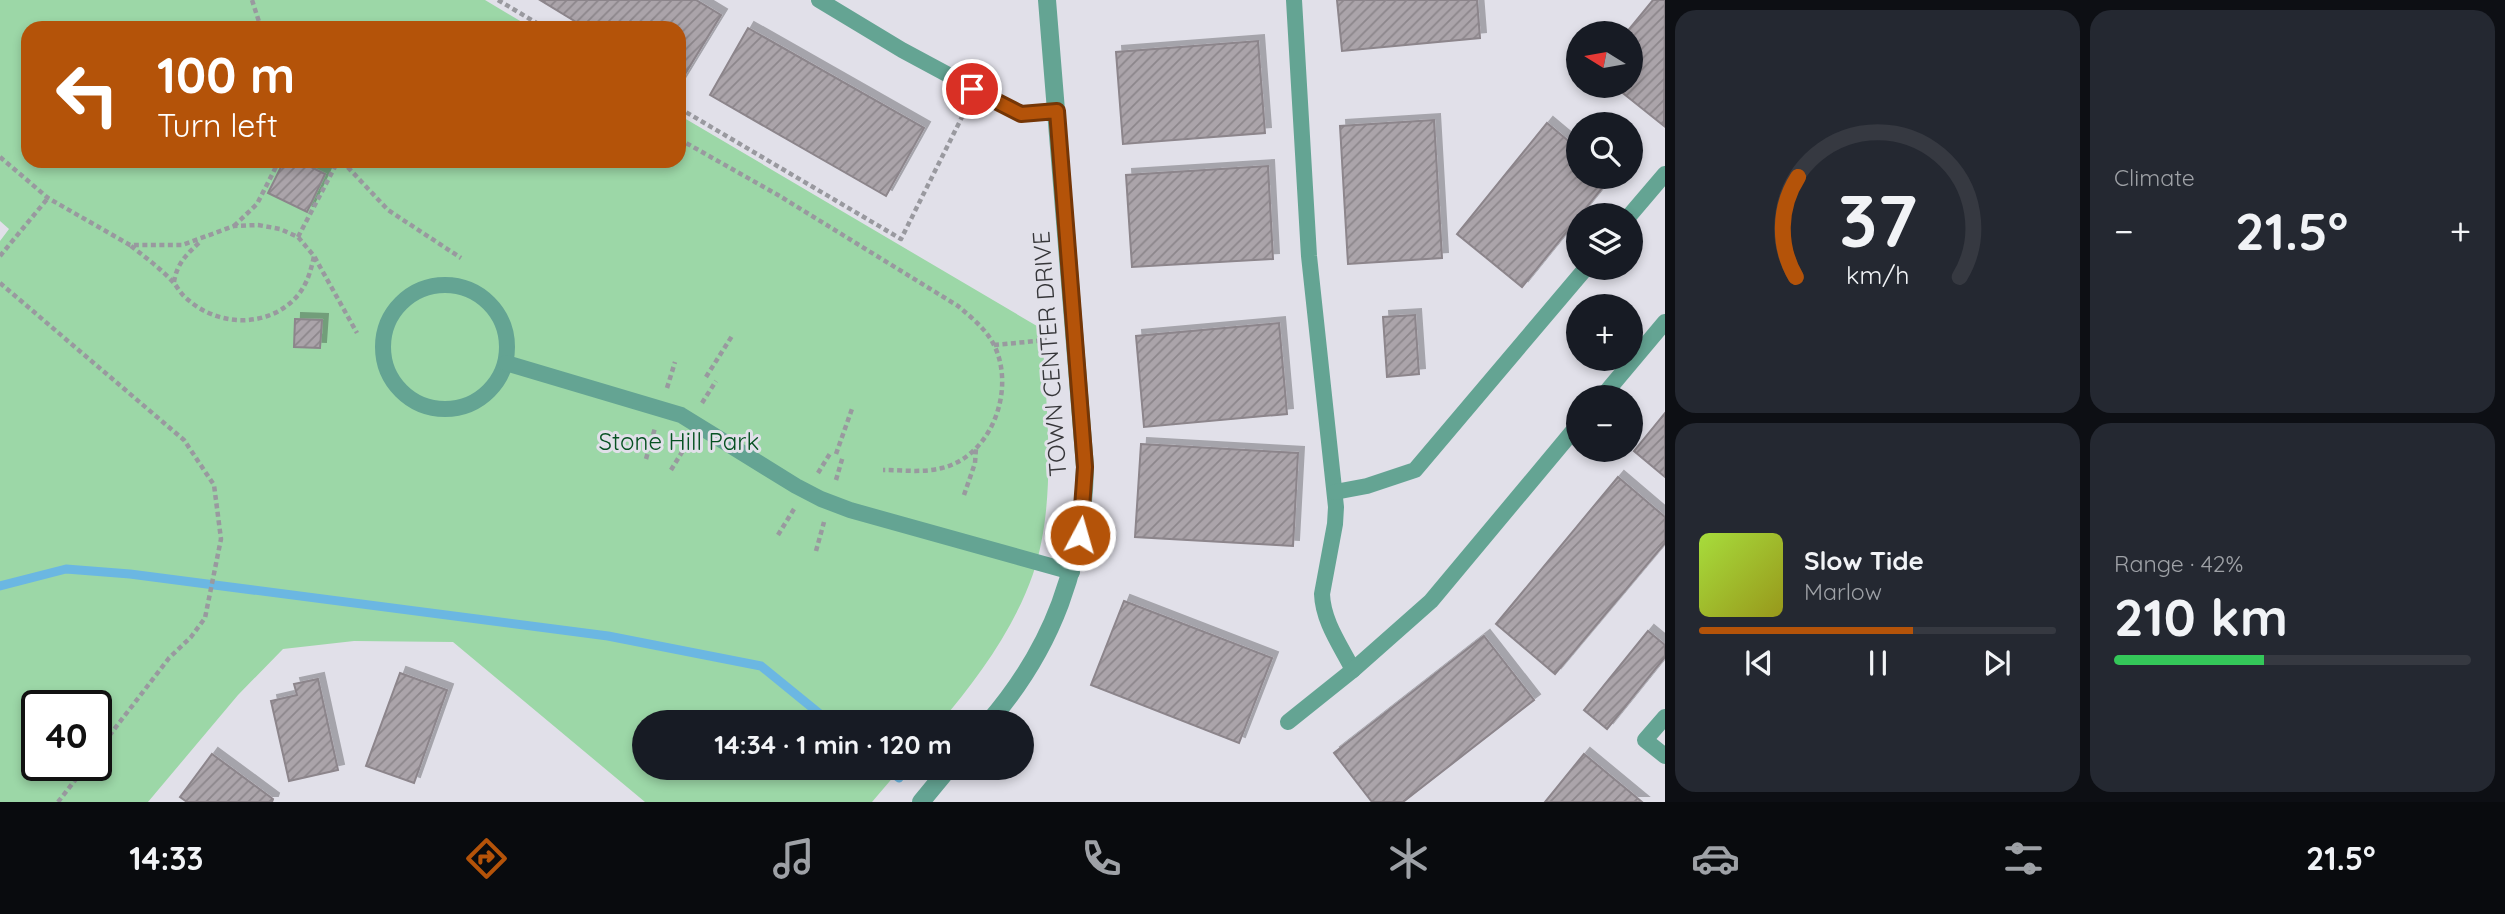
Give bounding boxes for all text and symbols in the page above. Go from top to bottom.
north arrow [1566,21,1643,98]
map controls [1566,21,1643,462]
text: 100 m [157,44,295,105]
icon: left [42,49,133,140]
pin [942,59,1002,119]
icon: arrive [953,70,991,108]
text: Turn left [157,105,278,145]
button: search [1566,112,1643,189]
text: Climate [2114,163,2195,192]
text: 37 [1838,175,1917,266]
text: 21.5° [2235,198,2348,263]
button: layers [1566,203,1643,280]
text: − [2114,207,2134,255]
text: + [2450,207,2471,255]
street label: TOWN CENTER DRIVE [1025,230,1073,478]
text: km/h [1846,259,1909,290]
button: + [1566,294,1643,371]
button: − [1566,385,1643,462]
park label: Stone Hill Park [599,426,759,456]
position arrow [1043,498,1117,572]
text: Slow Tide [1804,544,1924,577]
text: Range · 42% [2114,549,2243,578]
text: Marlow [1804,577,1882,606]
text: 210 km [2114,584,2288,649]
icon: previous [1740,644,1778,682]
icon: pause [1859,644,1897,682]
icon: next [1978,644,2016,682]
speed limit sign: 40 [21,690,112,781]
text: 14:34 · 1 min · 120 m [714,728,952,761]
icon: directions [462,834,511,883]
icon: music [769,834,818,883]
icon: phone [1077,834,1126,883]
icon: climate [1384,834,1433,883]
icon: car [1691,834,1740,883]
icon: filters [1999,834,2048,883]
text: 14:33 [129,838,204,878]
text: 21.5° [2306,838,2376,878]

